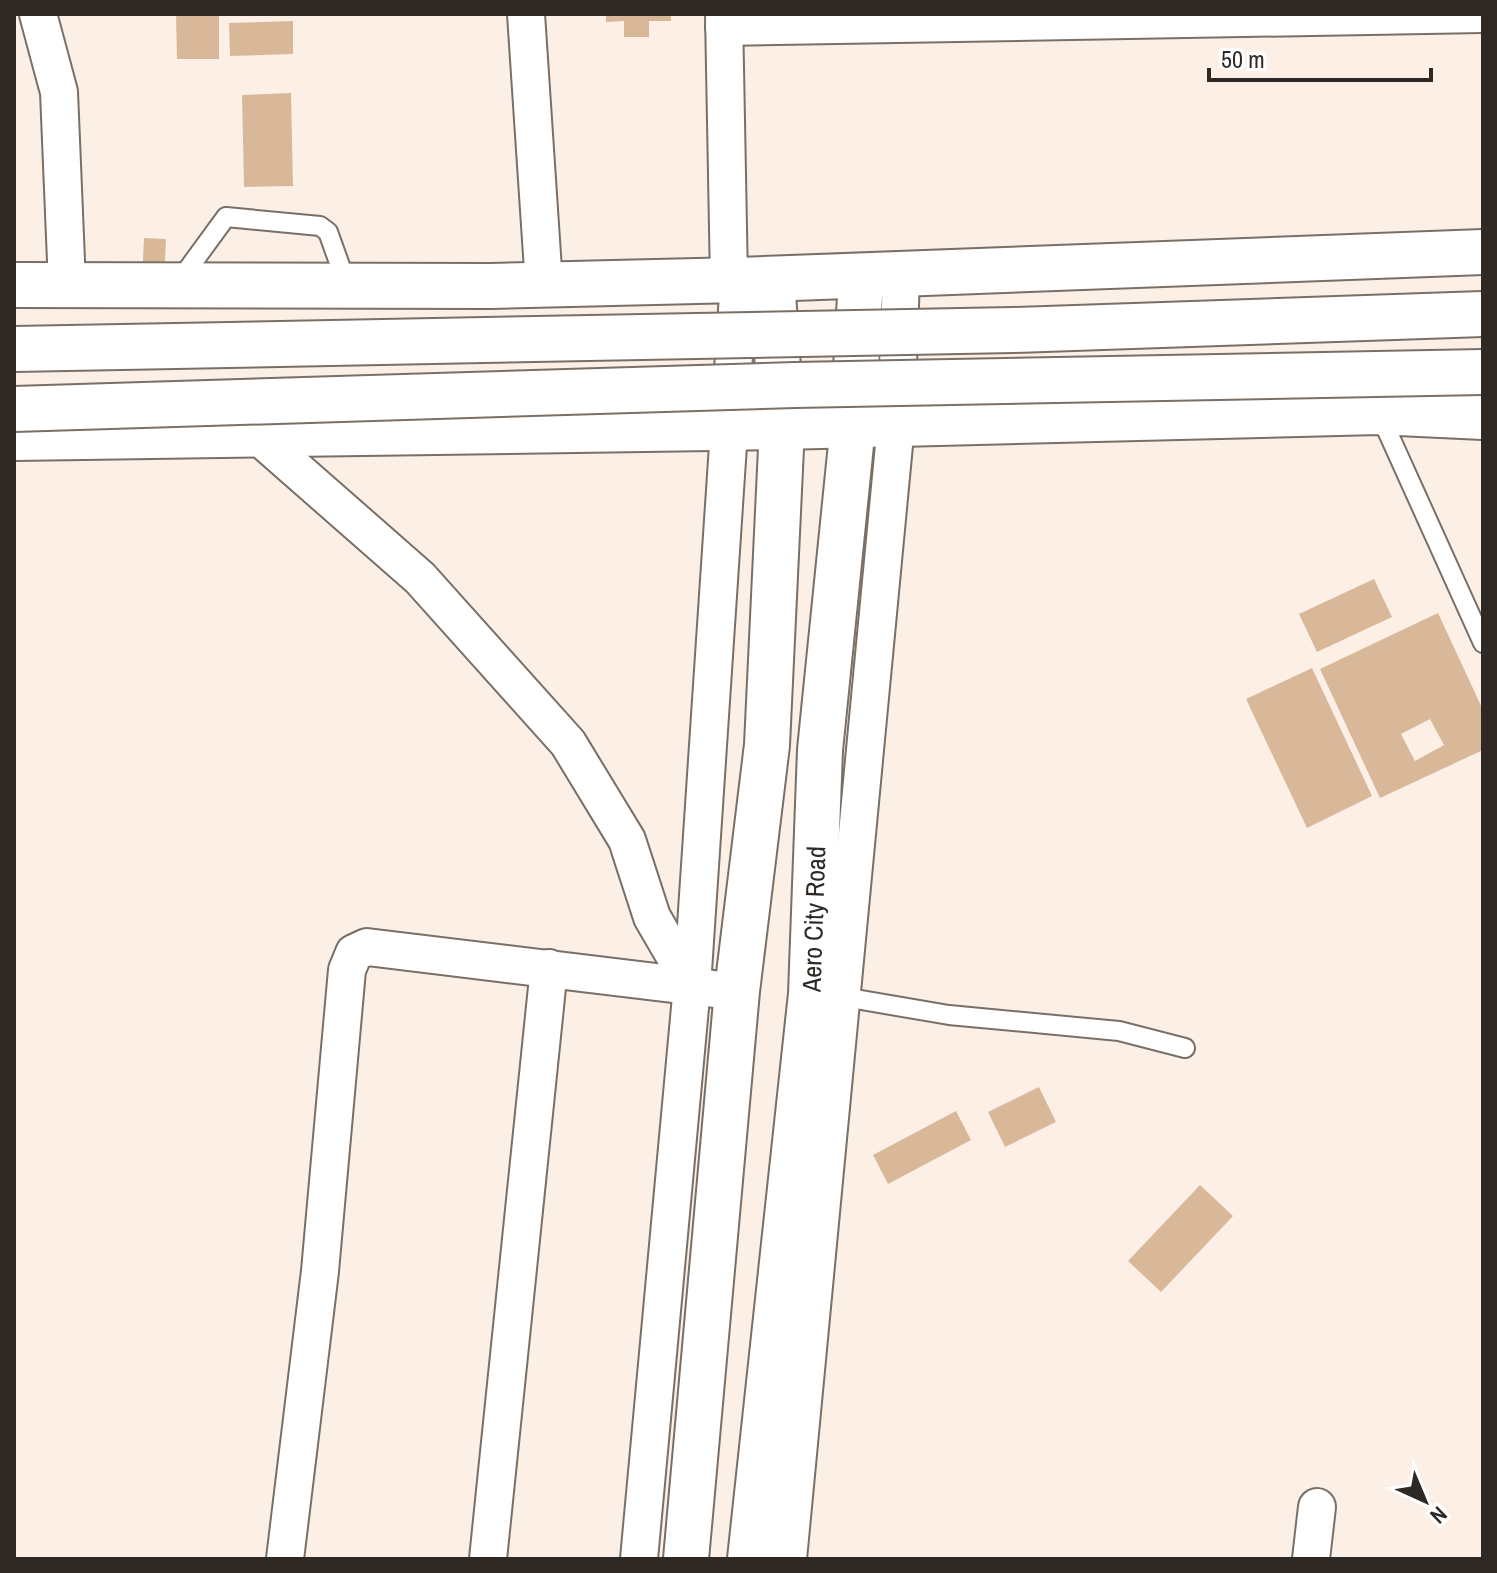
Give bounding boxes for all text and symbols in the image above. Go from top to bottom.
scale bar [1209,32,1431,82]
text: 50 m [1221,43,1265,75]
street label: Aero City Road [793,846,834,993]
north arrow [1385,1461,1465,1541]
text: N [1424,1500,1454,1531]

